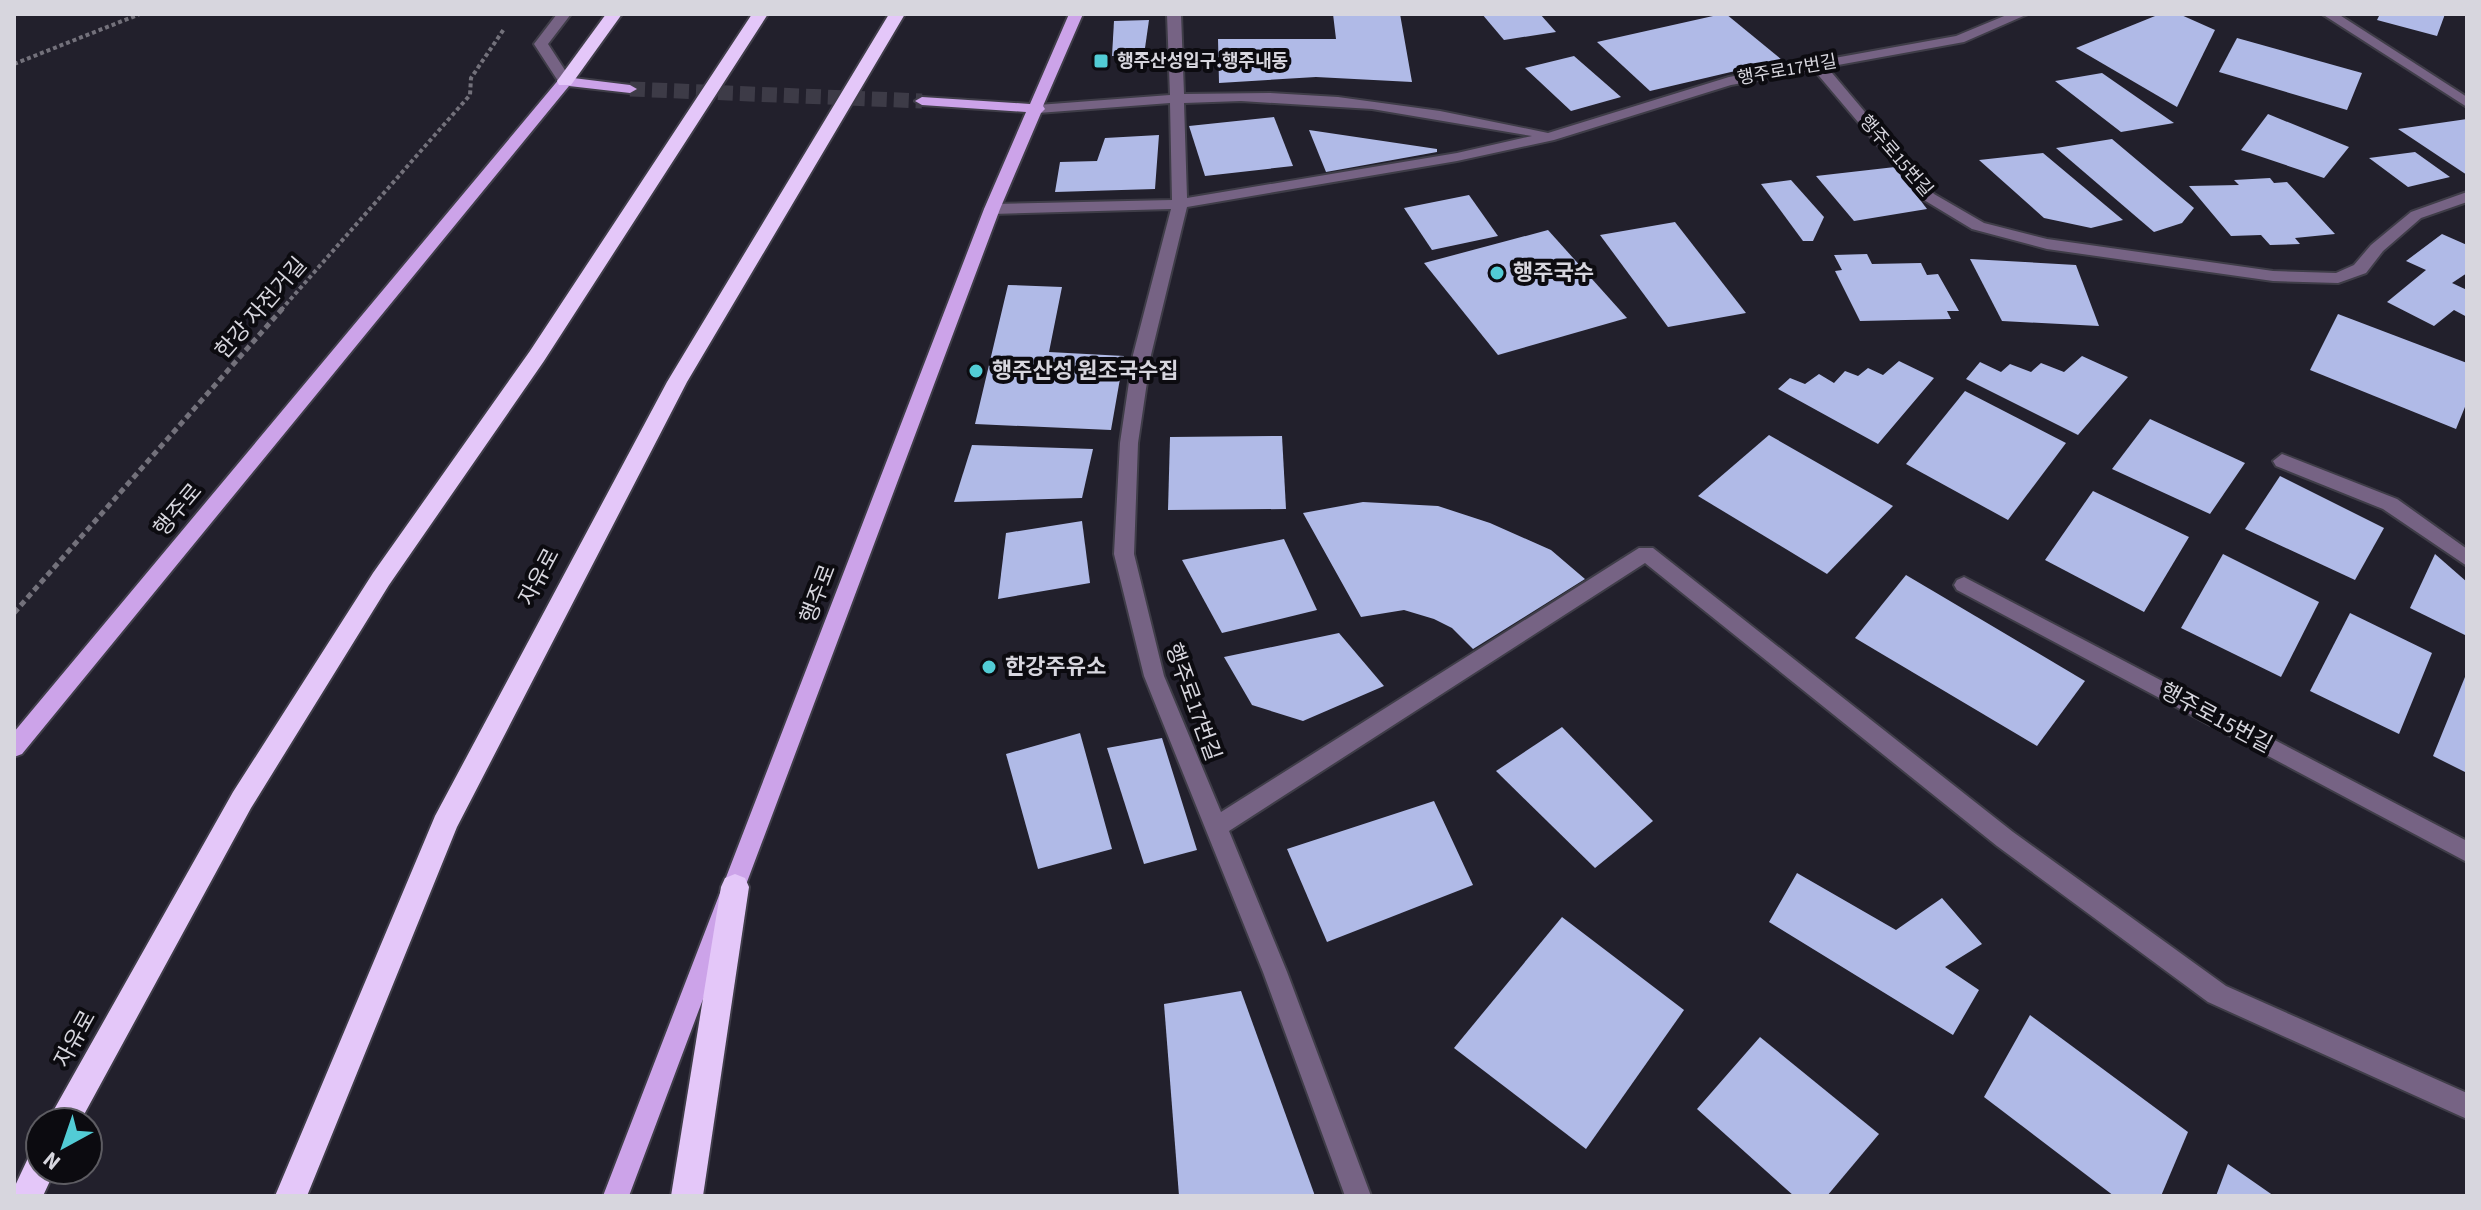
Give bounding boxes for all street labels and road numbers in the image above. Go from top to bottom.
street label: 행주로17번길 [1735,49,1839,91]
street label: 행주로15번길 [1854,110,1938,202]
street label: 한강 자전거길 [208,250,314,366]
street label: 행주로 [146,476,210,544]
street label: 자유로 [511,543,567,611]
street label: 행주로 [792,560,844,628]
street label: 행주로17번길 [1157,639,1229,765]
street label: 행주로15번길 [2154,675,2278,761]
street label: 자유로 [46,1005,104,1073]

